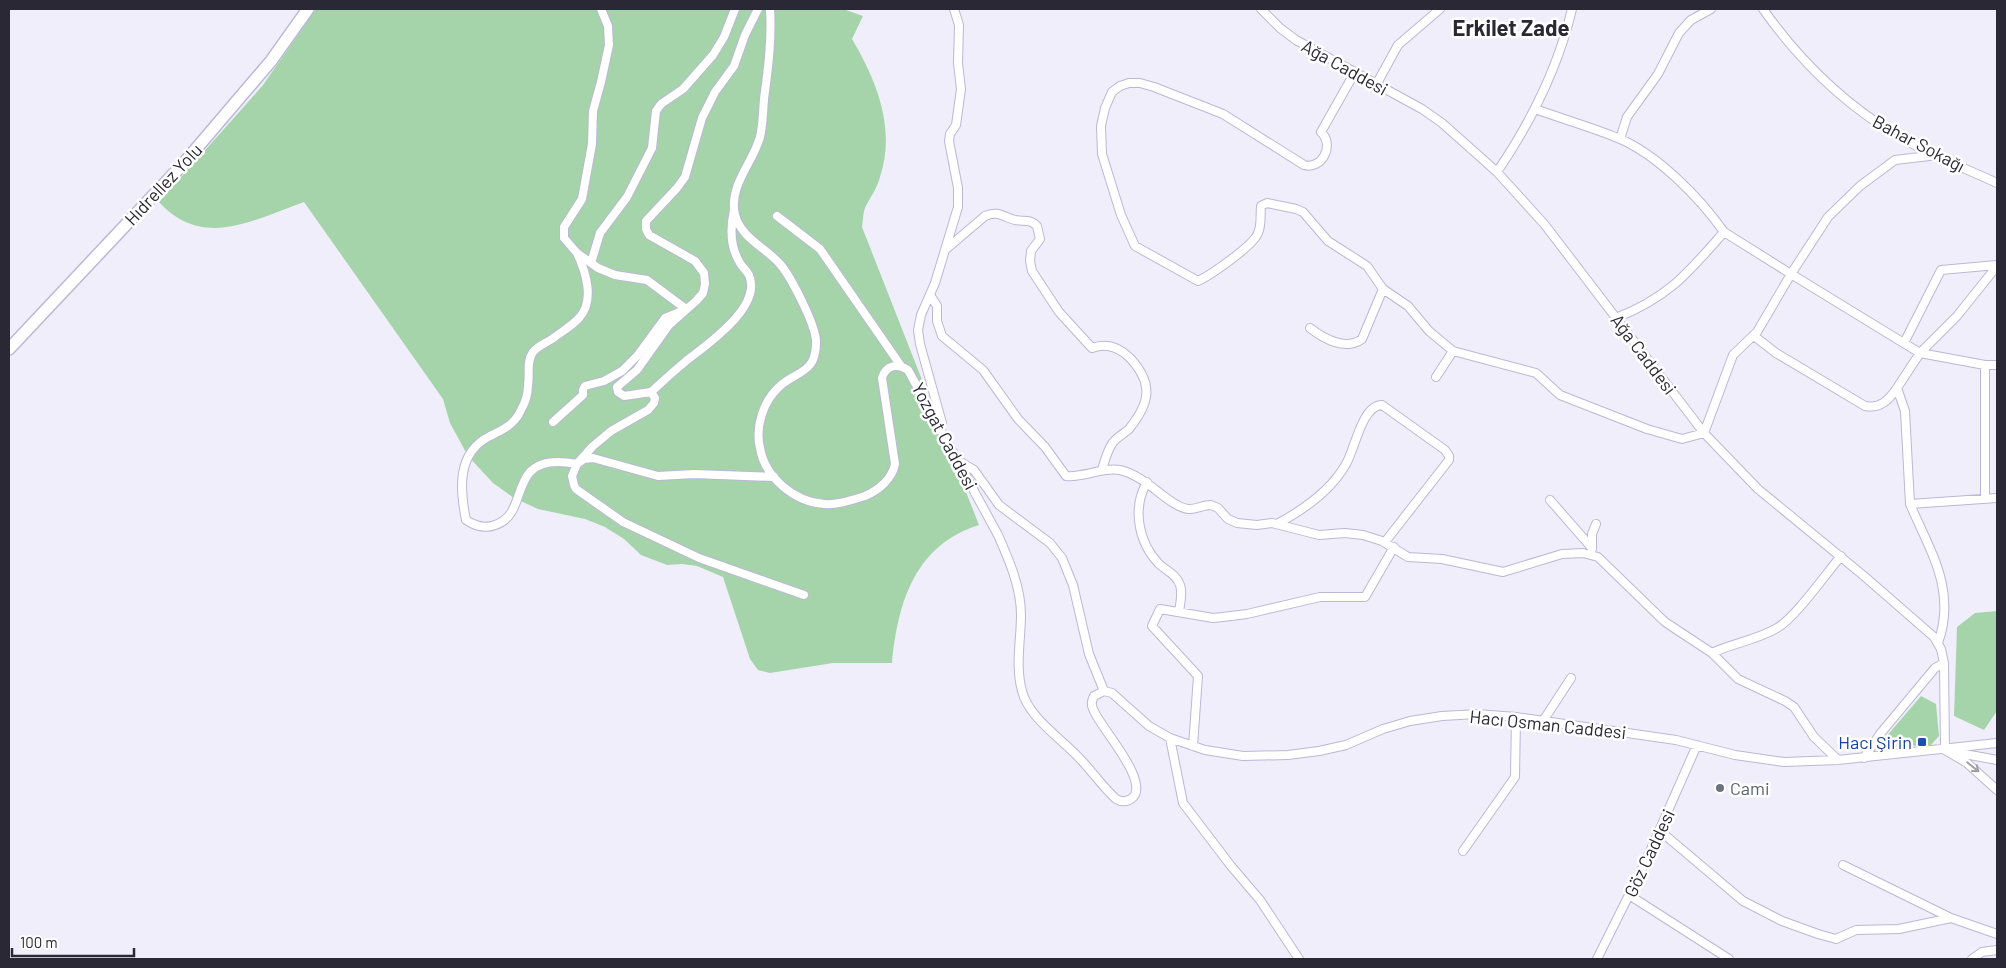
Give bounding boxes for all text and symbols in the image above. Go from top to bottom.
district label: Erkilet Zade [1453,14,1569,40]
street label: Ağa Caddesi [1298,34,1392,100]
street label: Bahar Sokağı [1869,110,1969,176]
street label: Hıdrellez Yolu [120,139,206,229]
street label: Ağa Caddesi [1607,309,1681,399]
street label: Yozgat Caddesi [908,379,982,493]
street label: Hacı Osman Caddesi [1469,705,1627,743]
place label: Hacı Şirin [1838,731,1912,753]
marker: Hacı Şirin [1916,736,1928,748]
one-way arrow [1966,762,1979,773]
place label: Cami [1730,777,1769,799]
marker: Cami [1714,782,1726,794]
street label: Göz Caddesi [1619,805,1679,901]
scale bar [12,926,135,958]
text: 100 m [20,933,58,951]

